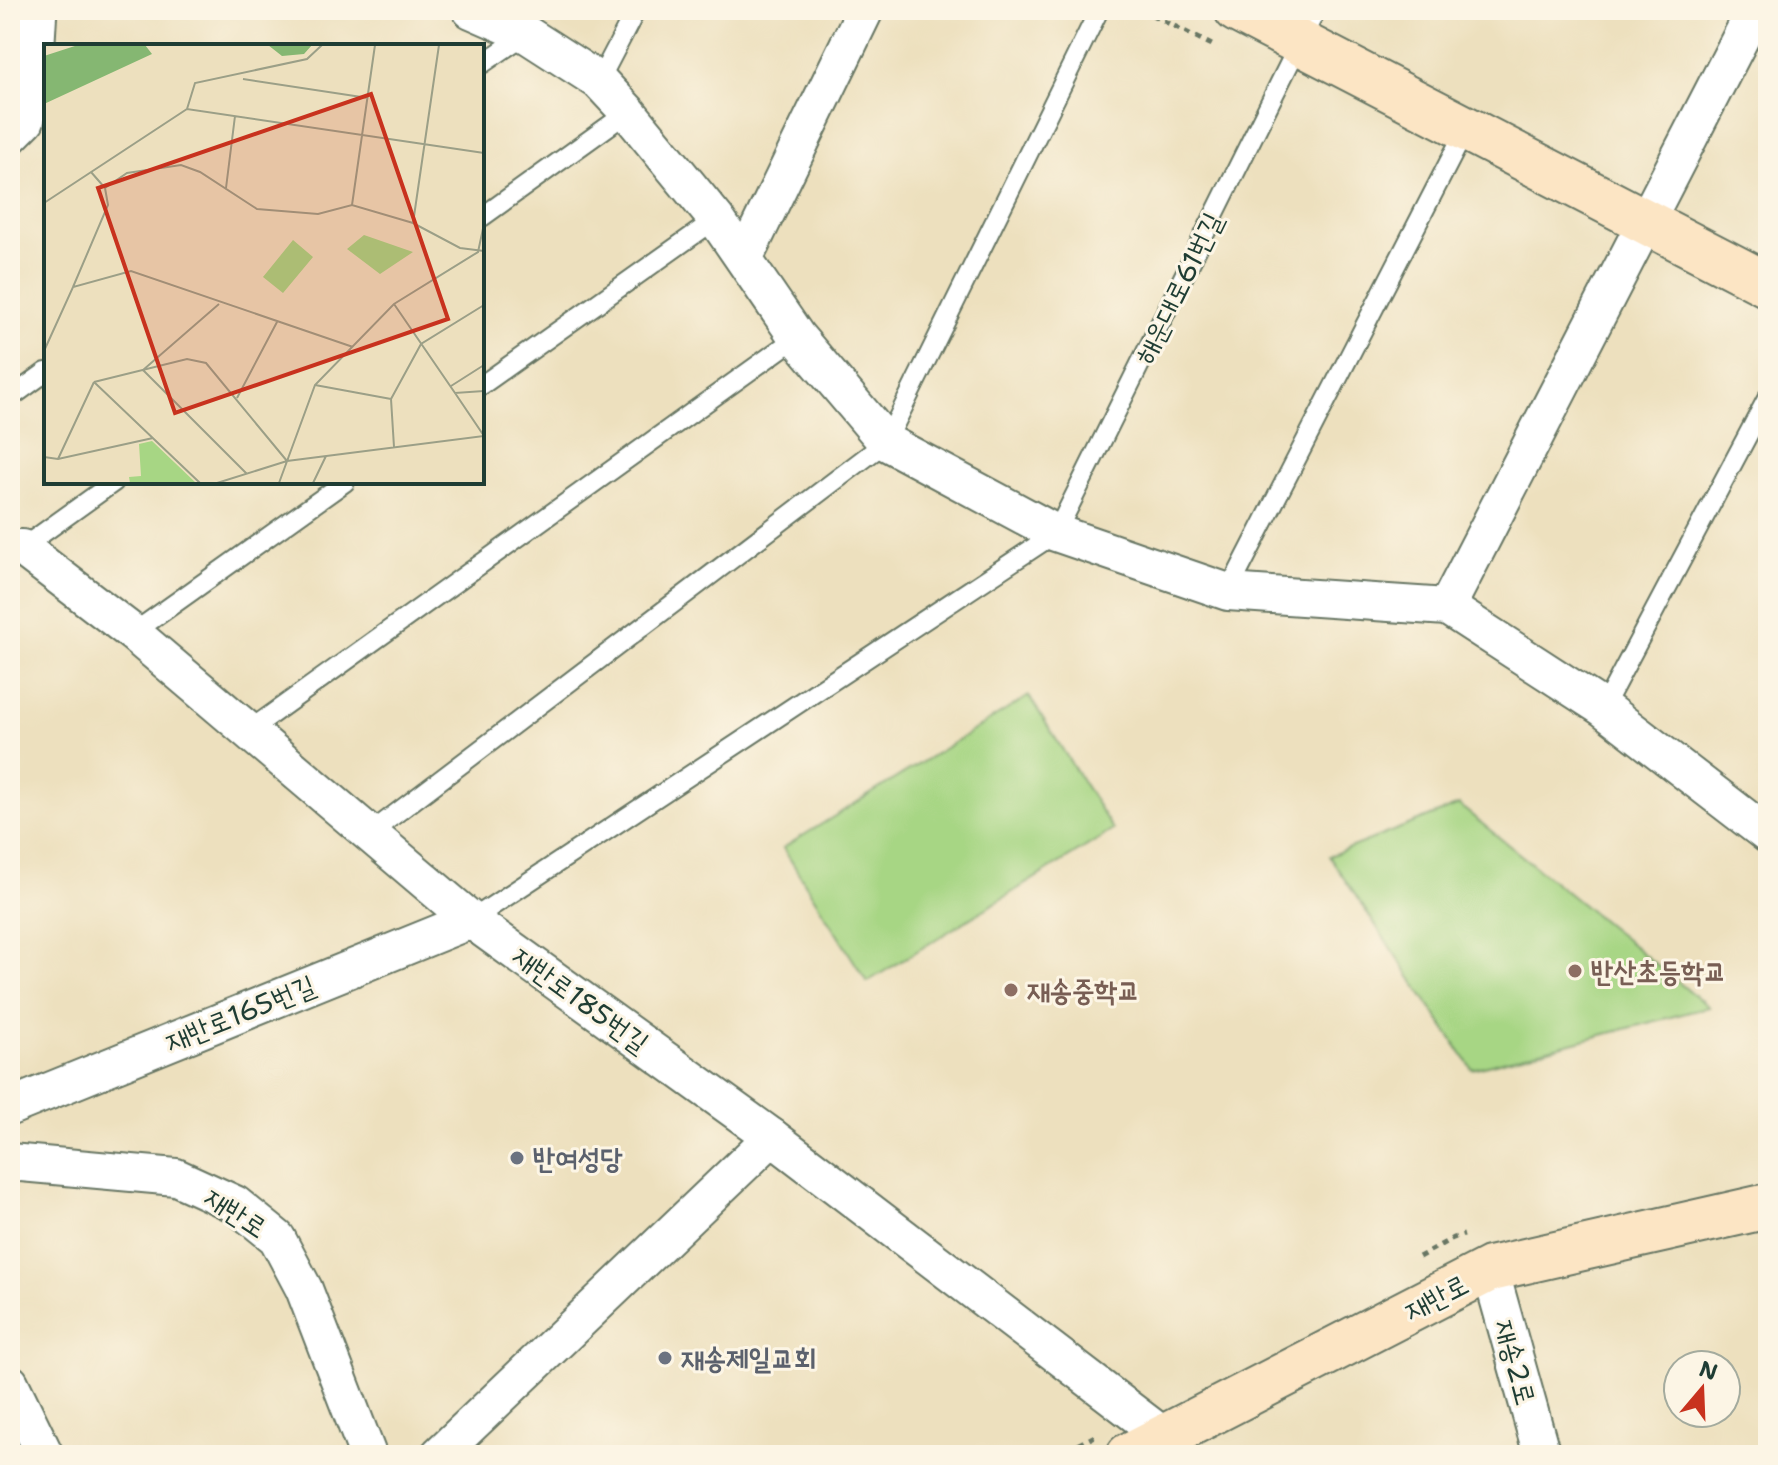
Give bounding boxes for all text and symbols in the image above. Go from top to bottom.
inset map [44,44,484,484]
street label: 해운대로61번길 [1125,206,1231,370]
street label: 재반로185번길 [505,937,657,1061]
place label: 반산초등학교 [1591,952,1726,990]
marker: 반산초등학교 [1566,962,1584,980]
street label: 재반로165번길 [159,966,321,1060]
place label: 재송중학교 [1027,971,1140,1009]
marker: 재송중학교 [1002,981,1020,999]
place label: 반여성당 [533,1139,623,1177]
marker: 반여성당 [508,1149,526,1167]
street label: 재반로 [197,1178,275,1246]
street label: 재반로 [1397,1265,1475,1329]
street label: 재송2로 [1486,1315,1546,1409]
place label: 재송제일교회 [681,1339,816,1377]
marker: 재송제일교회 [656,1349,674,1367]
north arrow [1662,1349,1742,1429]
text: N [1695,1354,1721,1387]

